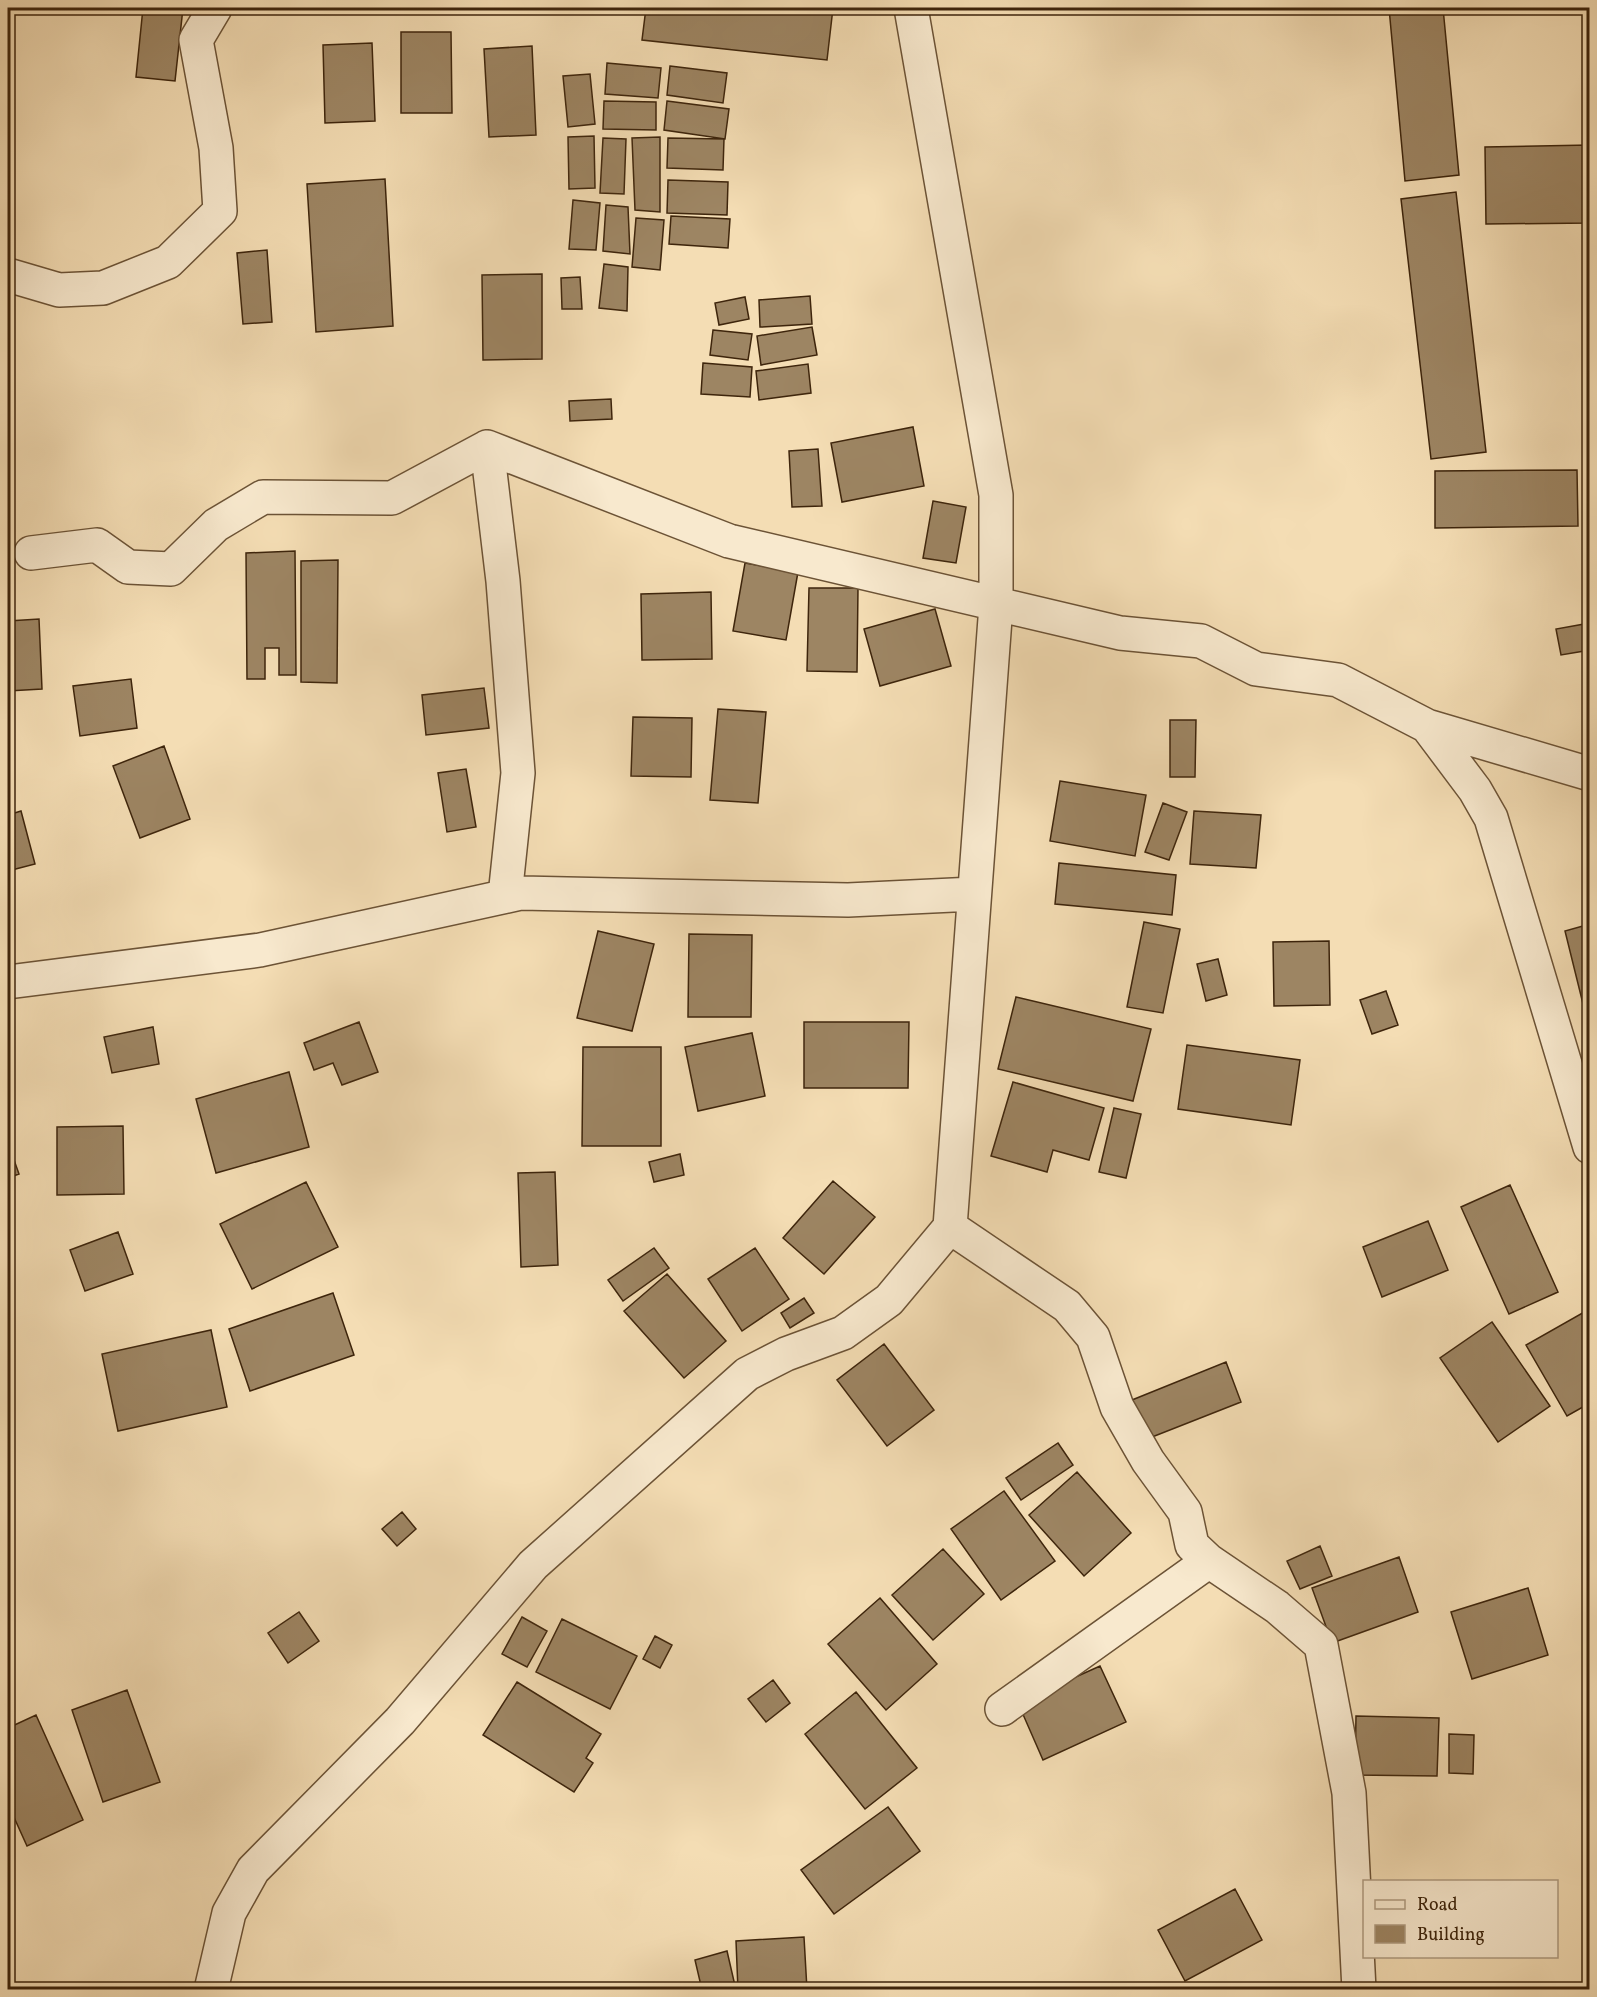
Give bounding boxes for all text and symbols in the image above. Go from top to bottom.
legend [1363,1880,1558,1958]
text: Road [1417,1893,1458,1918]
text: Building [1417,1923,1485,1948]

